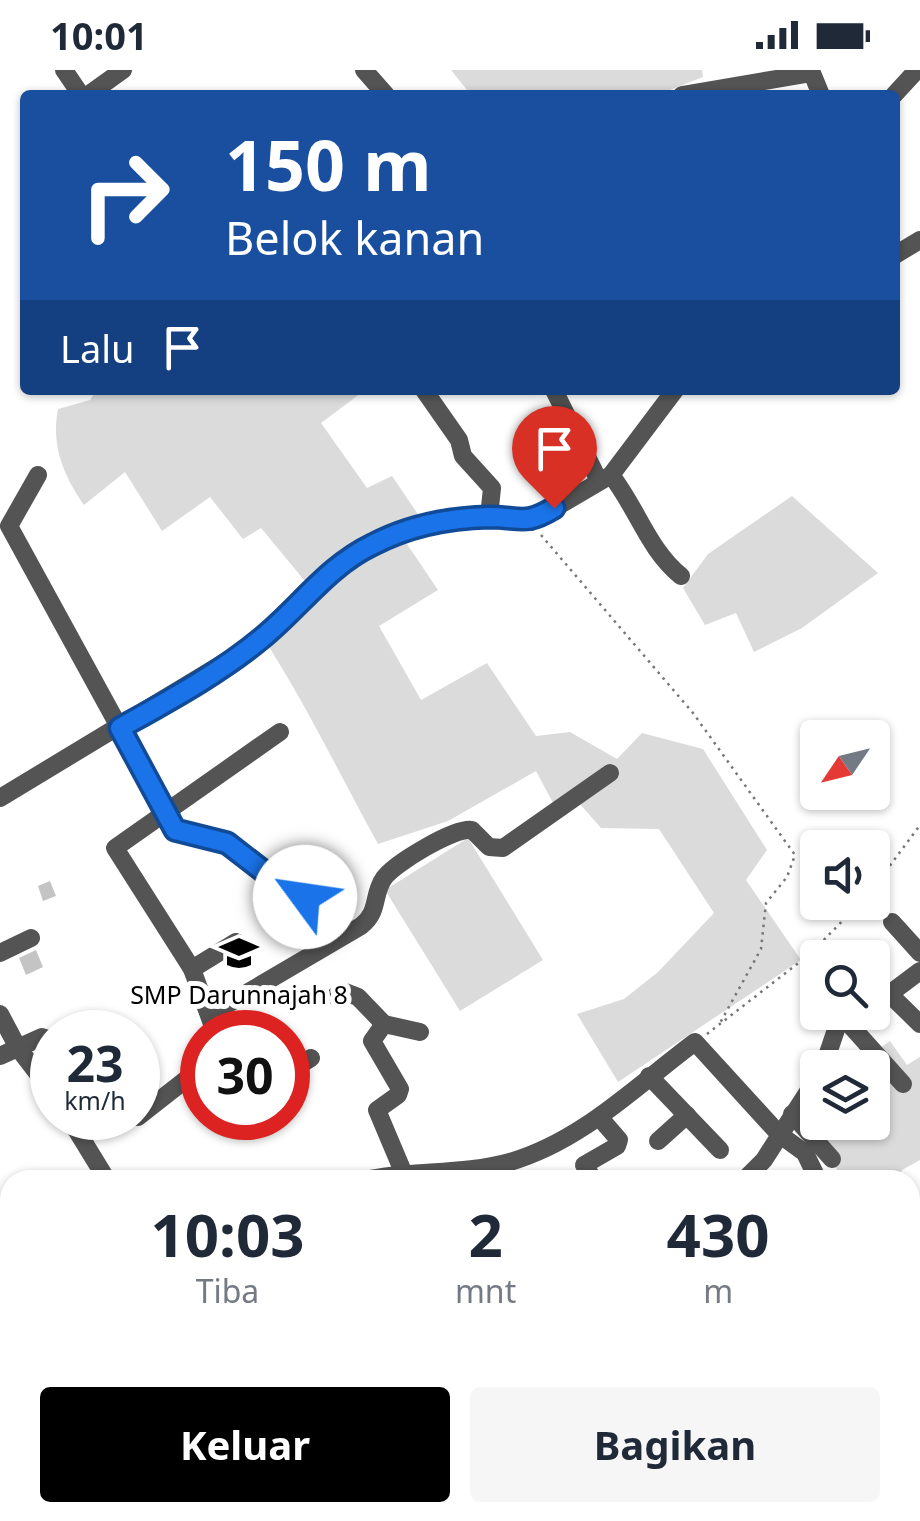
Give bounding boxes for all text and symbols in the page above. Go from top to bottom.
text: 10:01 [50,9,148,61]
text: 150 m [225,116,432,212]
icon: right [60,130,190,260]
text: Belok kanan [225,207,484,268]
icon: arrive [155,320,210,375]
text: Lalu [60,322,135,374]
pin [512,406,597,509]
icon: arrive [527,421,582,476]
north arrow [800,720,890,810]
map controls [800,720,890,1140]
button: sound [800,830,890,920]
position arrow [253,845,357,949]
school or university icon: SMP Darunnajah 8 [218,932,260,974]
button: search [800,940,890,1030]
place label: SMP Darunnajah 8 [130,977,348,1011]
speed limit sign: 30 [180,1010,310,1140]
text: 23 [66,1029,124,1097]
button: layers [800,1050,890,1140]
text: km/h [64,1083,126,1117]
text: 10:03 [150,1193,305,1275]
text: 2 [468,1193,503,1275]
text: 430 [667,1193,770,1275]
text: Tiba [196,1269,259,1312]
text: mnt [455,1269,516,1312]
text: m [703,1269,733,1312]
button: Keluar [40,1387,450,1502]
button: Bagikan [470,1387,880,1502]

